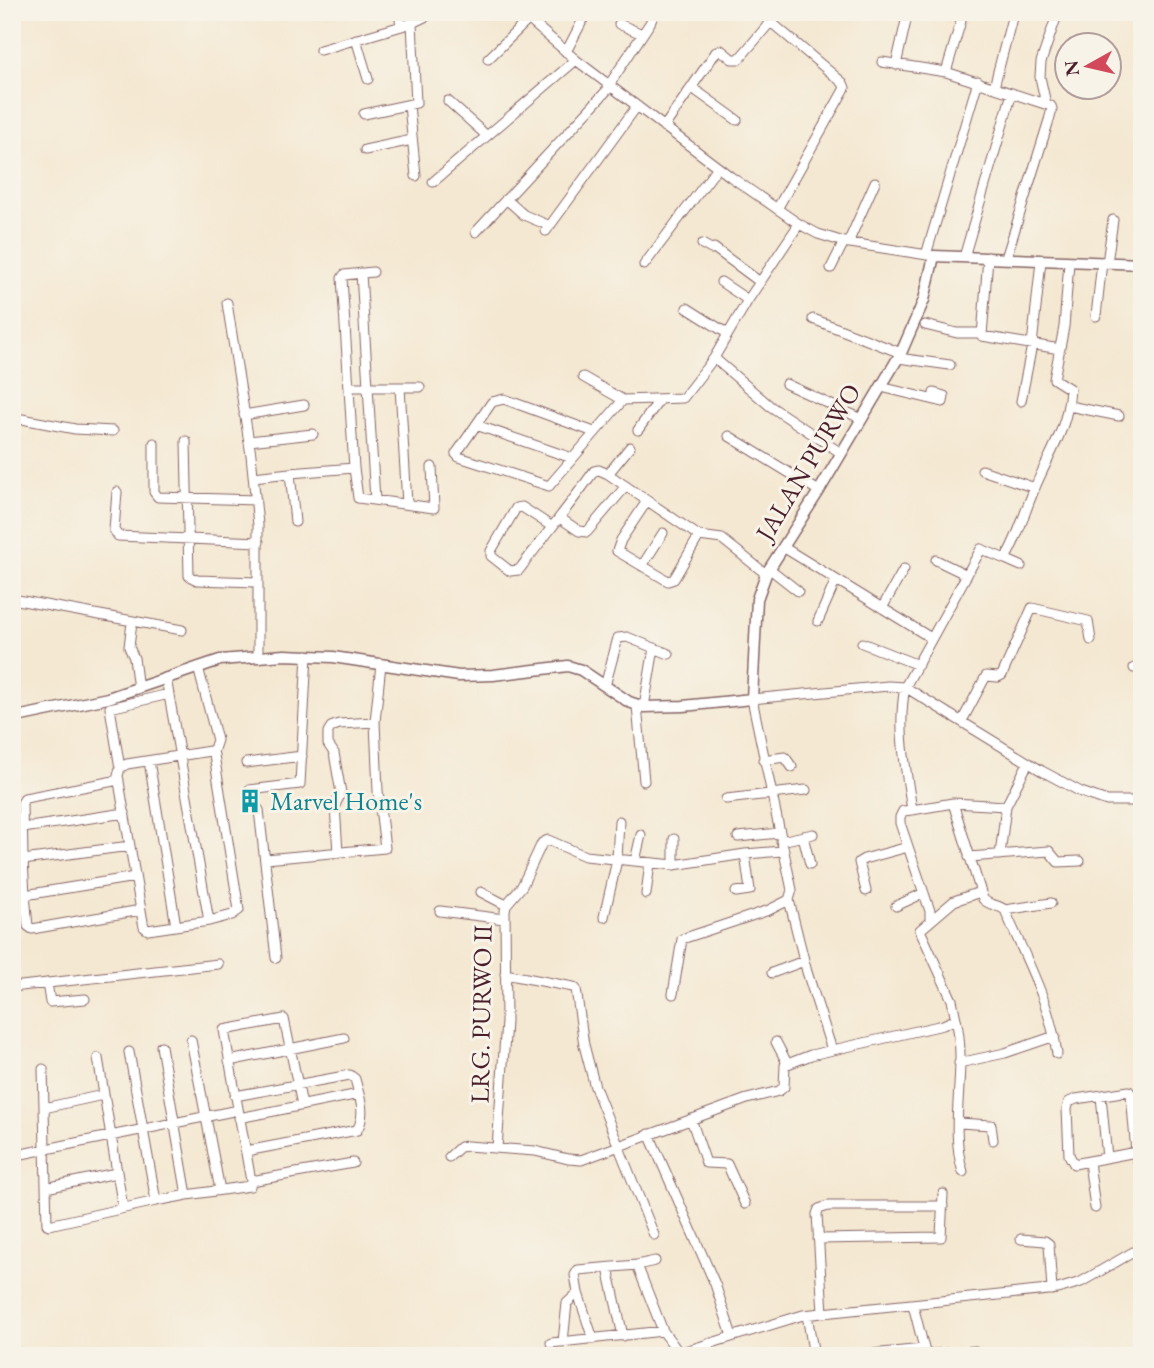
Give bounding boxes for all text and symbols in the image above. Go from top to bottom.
north arrow [1052,32,1122,102]
text: N [1058,58,1085,78]
street label: JALAN PURWO [747,377,868,549]
place label: Marvel Home's [270,784,422,818]
building icon: Marvel Home's [236,787,264,815]
street label: LRG. PURWO II [462,924,500,1104]

